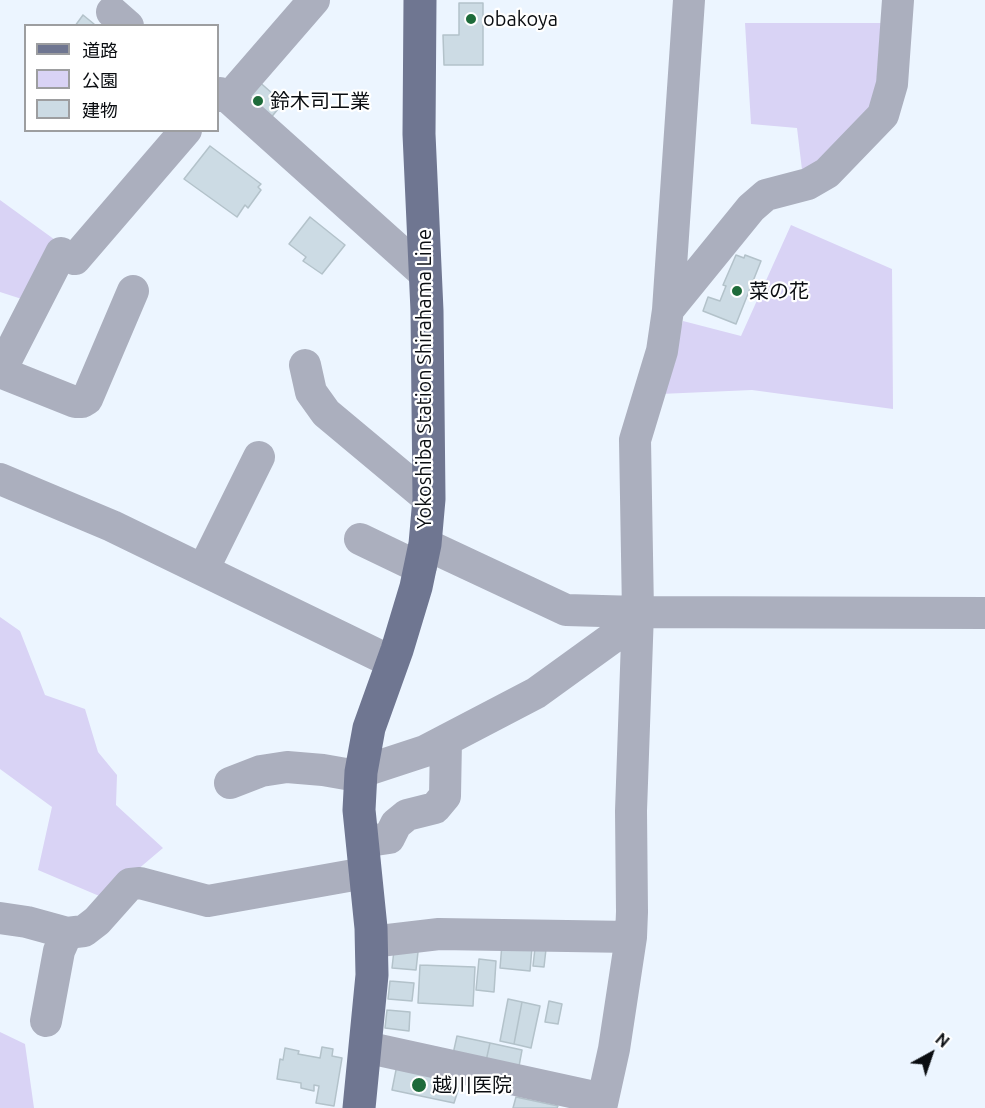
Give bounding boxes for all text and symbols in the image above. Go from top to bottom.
place label: obakoya [483,7,558,31]
marker: obakoya [464,12,478,26]
legend [24,24,219,132]
text: 道路 [82,40,118,60]
text: 公園 [82,70,118,90]
place label: 鈴木司工業 [270,89,370,113]
marker: 鈴木司工業 [251,94,265,108]
text: 建物 [82,100,118,120]
street label: Yokoshiba Station Shirahama Line [412,229,436,529]
place label: 菜の花 [749,279,809,303]
marker: 菜の花 [730,284,744,298]
north arrow [901,1024,961,1084]
text: N [932,1029,953,1051]
place label: 越川医院 [432,1073,512,1097]
marker: 越川医院 [410,1076,428,1094]

